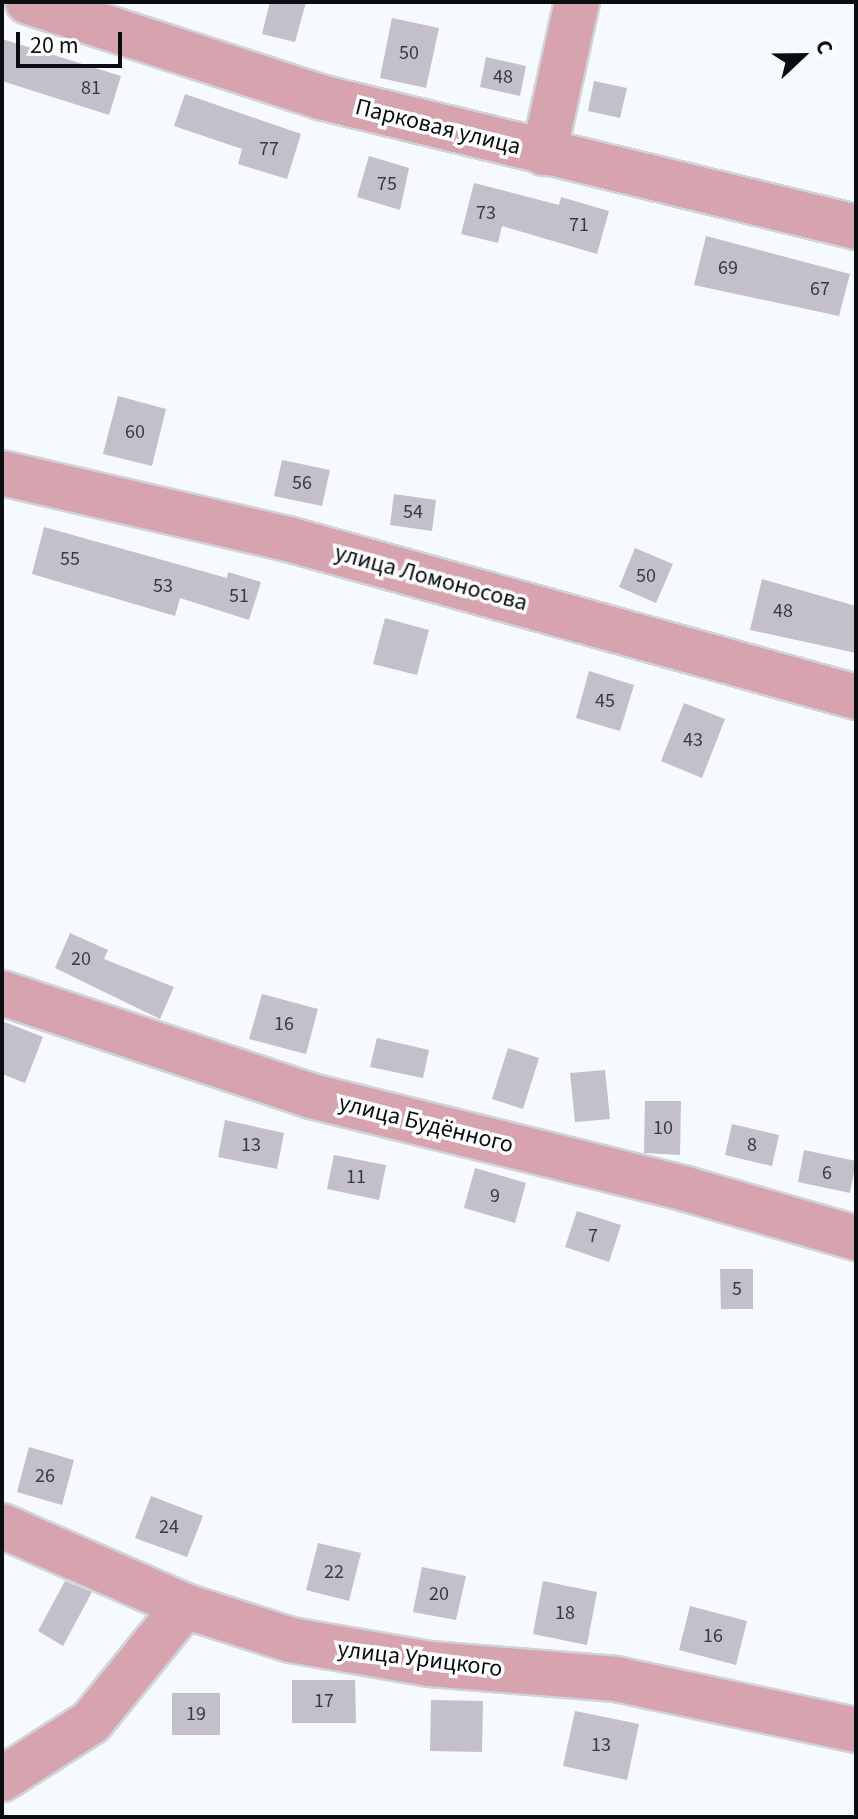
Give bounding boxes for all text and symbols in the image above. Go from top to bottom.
scale bar [20,16,126,66]
north arrow [762,16,842,96]
text: 20 m [30,28,79,63]
text: С [807,35,841,59]
house number: 50 [399,41,419,65]
house number: 48 [493,65,513,89]
house number: 81 [81,76,101,100]
street label: Парковая улица [352,92,524,162]
house number: 77 [259,137,279,161]
house number: 75 [377,172,397,196]
house number: 73 [476,201,496,225]
house number: 71 [569,213,589,237]
house number: 69 [718,256,738,280]
house number: 67 [810,277,830,301]
house number: 60 [125,420,145,444]
house number: 56 [292,471,312,495]
house number: 54 [403,500,423,524]
street label: улица Ломоносова [332,538,530,618]
house number: 55 [60,547,80,571]
house number: 50 [636,564,656,588]
house number: 53 [153,574,173,598]
house number: 51 [229,584,249,608]
house number: 48 [773,599,793,623]
house number: 45 [595,689,615,713]
house number: 43 [683,728,703,752]
house number: 20 [71,947,91,971]
house number: 16 [274,1012,294,1036]
street label: улица Будённого [336,1088,516,1160]
house number: 10 [653,1116,673,1140]
house number: 13 [241,1133,261,1157]
house number: 8 [747,1133,757,1157]
house number: 6 [822,1161,832,1185]
house number: 11 [346,1165,366,1189]
house number: 9 [490,1184,500,1208]
house number: 7 [588,1224,598,1248]
house number: 5 [732,1277,742,1301]
house number: 26 [35,1464,55,1488]
house number: 24 [159,1515,179,1539]
house number: 22 [324,1560,344,1584]
house number: 20 [429,1582,449,1606]
house number: 18 [555,1601,575,1625]
house number: 16 [703,1624,723,1648]
street label: улица Урицкого [336,1635,504,1683]
house number: 17 [314,1689,334,1713]
house number: 19 [186,1702,206,1726]
house number: 13 [591,1733,611,1757]

